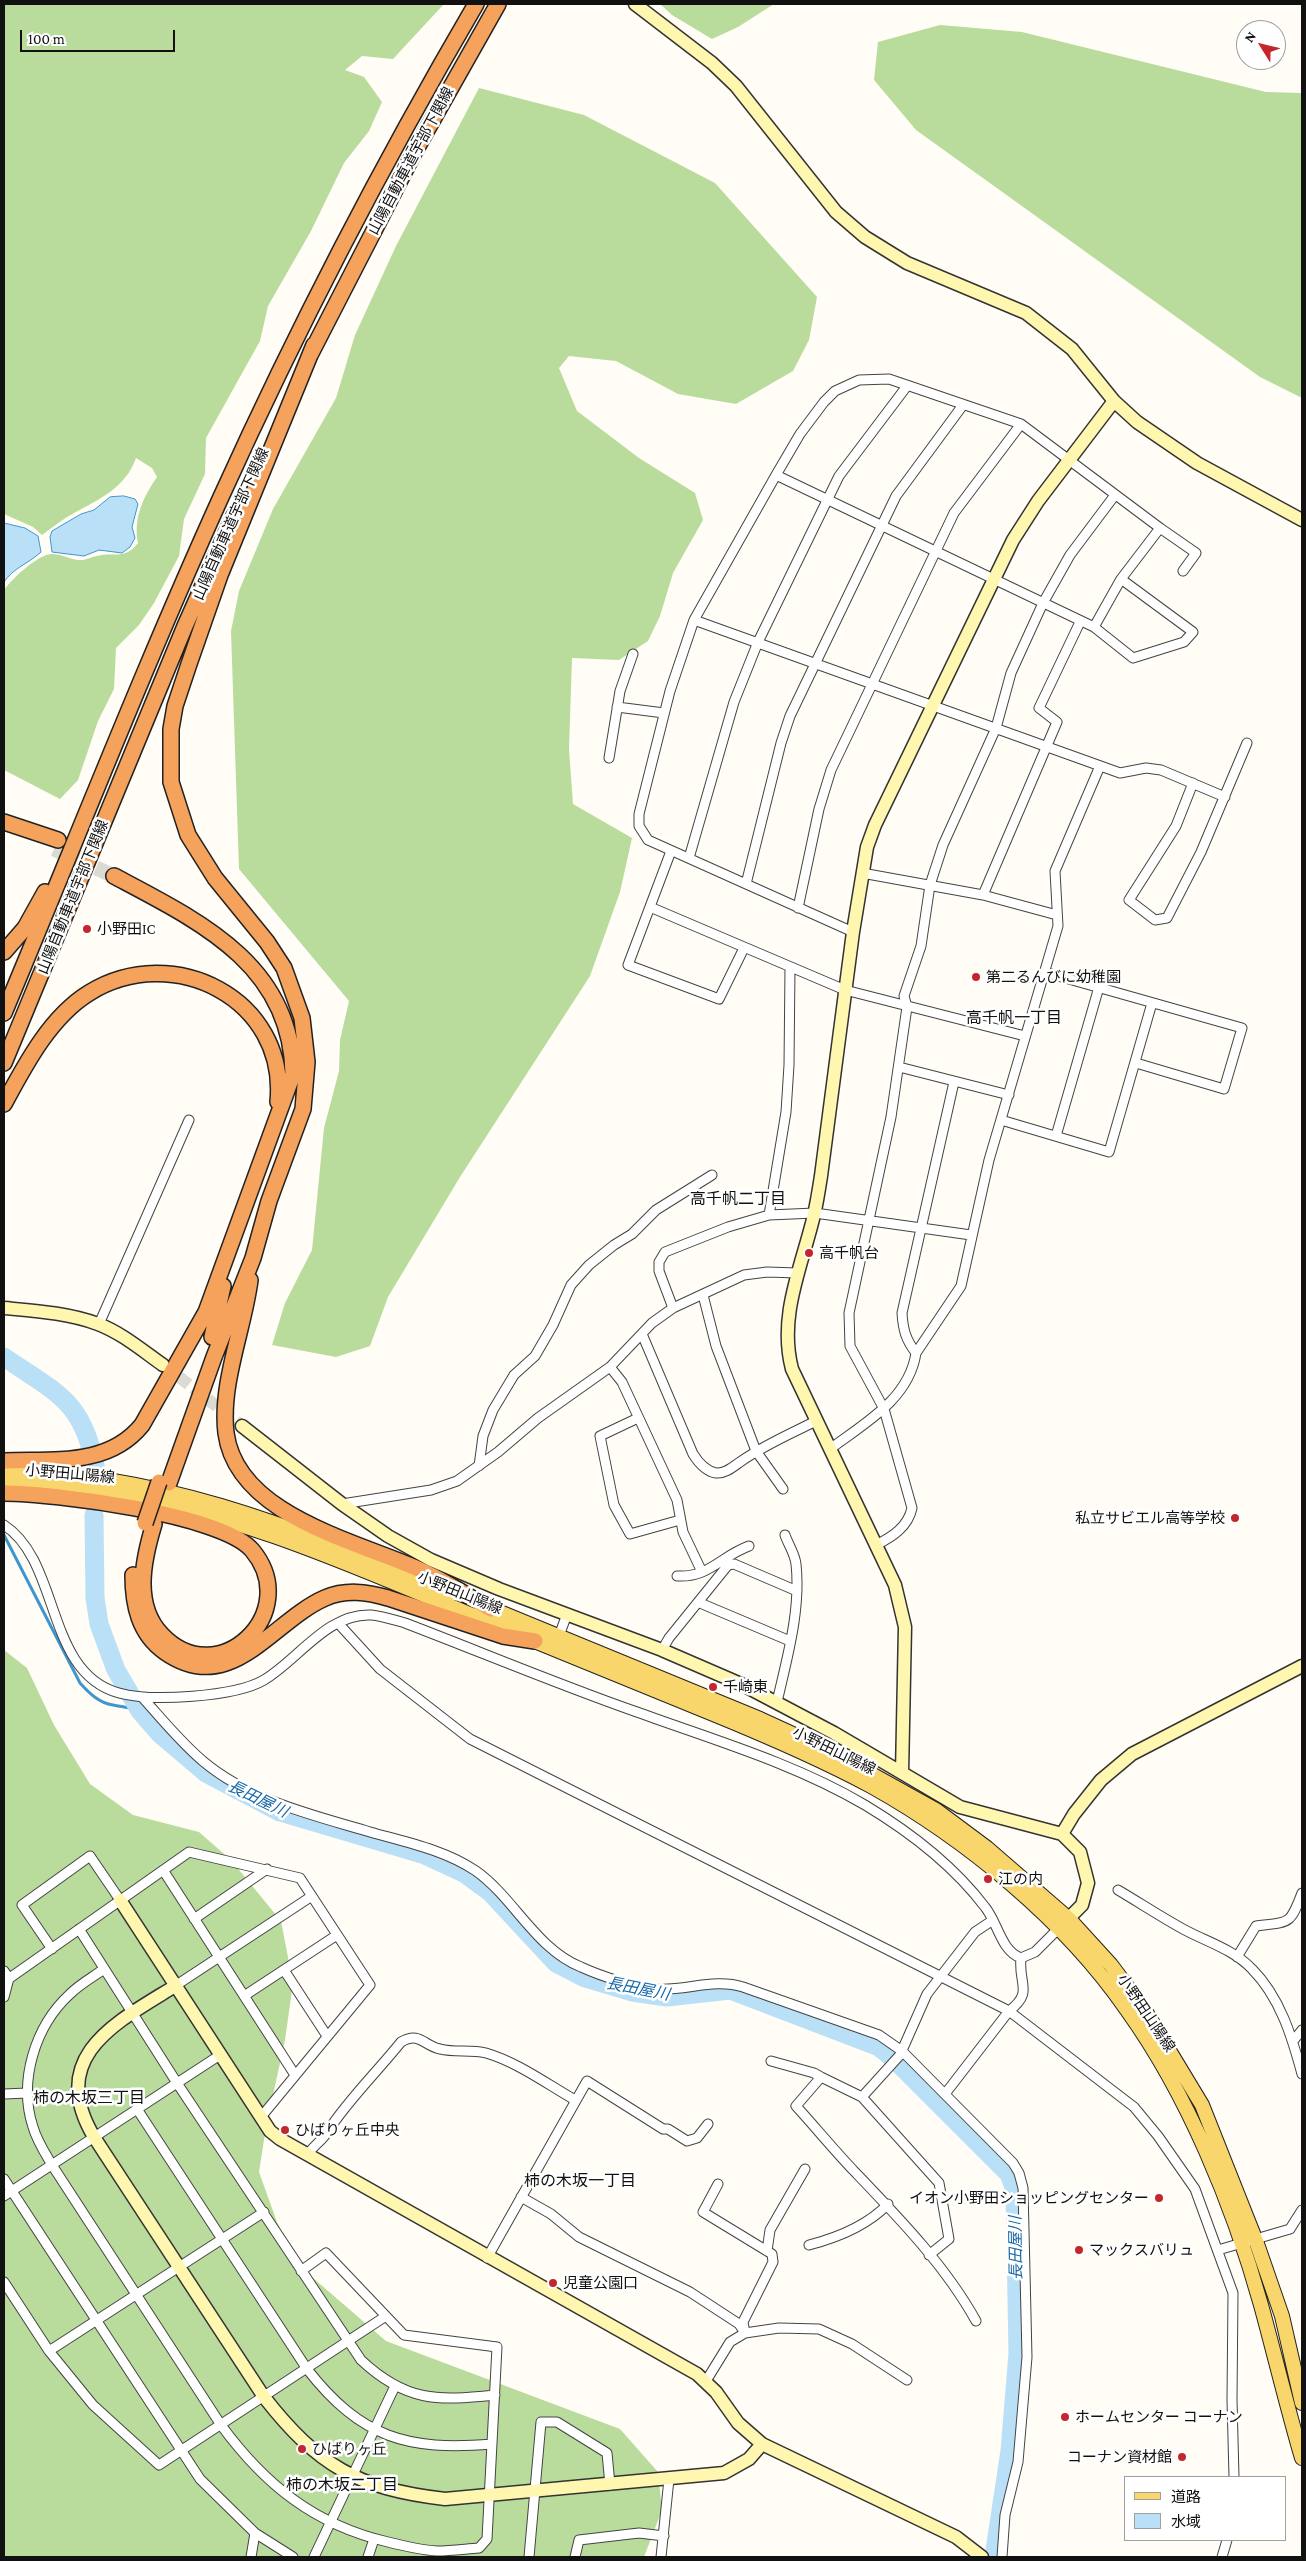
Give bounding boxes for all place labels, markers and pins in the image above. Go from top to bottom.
place label: 小野田IC [97,920,155,938]
marker: 小野田IC [81,923,93,935]
place label: 第二るんびに幼稚園 [986,968,1121,986]
marker: 第二るんびに幼稚園 [970,971,982,983]
place label: 高千帆台 [819,1244,879,1262]
marker: 高千帆台 [803,1247,815,1259]
place label: 私立サビエル高等学校 [1075,1509,1225,1527]
marker: 私立サビエル高等学校 [1229,1512,1241,1524]
place label: 千崎東 [723,1678,768,1696]
marker: 千崎東 [707,1681,719,1693]
place label: 江の内 [998,1870,1043,1888]
marker: 江の内 [982,1873,994,1885]
place label: ひばりヶ丘中央 [295,2121,400,2139]
marker: ひばりヶ丘中央 [279,2124,291,2136]
place label: イオン小野田ショッピングセンター [909,2189,1149,2207]
marker: イオン小野田ショッピングセンター [1153,2192,1165,2204]
place label: マックスバリュ [1089,2241,1194,2259]
marker: マックスバリュ [1073,2244,1085,2256]
place label: 児童公園口 [563,2274,638,2292]
marker: 児童公園口 [547,2277,559,2289]
place label: ホームセンター コーナン [1075,2408,1243,2426]
marker: ホームセンター コーナン [1059,2411,1071,2423]
place label: ひばりヶ丘 [312,2440,387,2458]
marker: ひばりヶ丘 [296,2443,308,2455]
place label: コーナン資材館 [1067,2448,1172,2466]
marker: コーナン資材館 [1176,2451,1188,2463]

